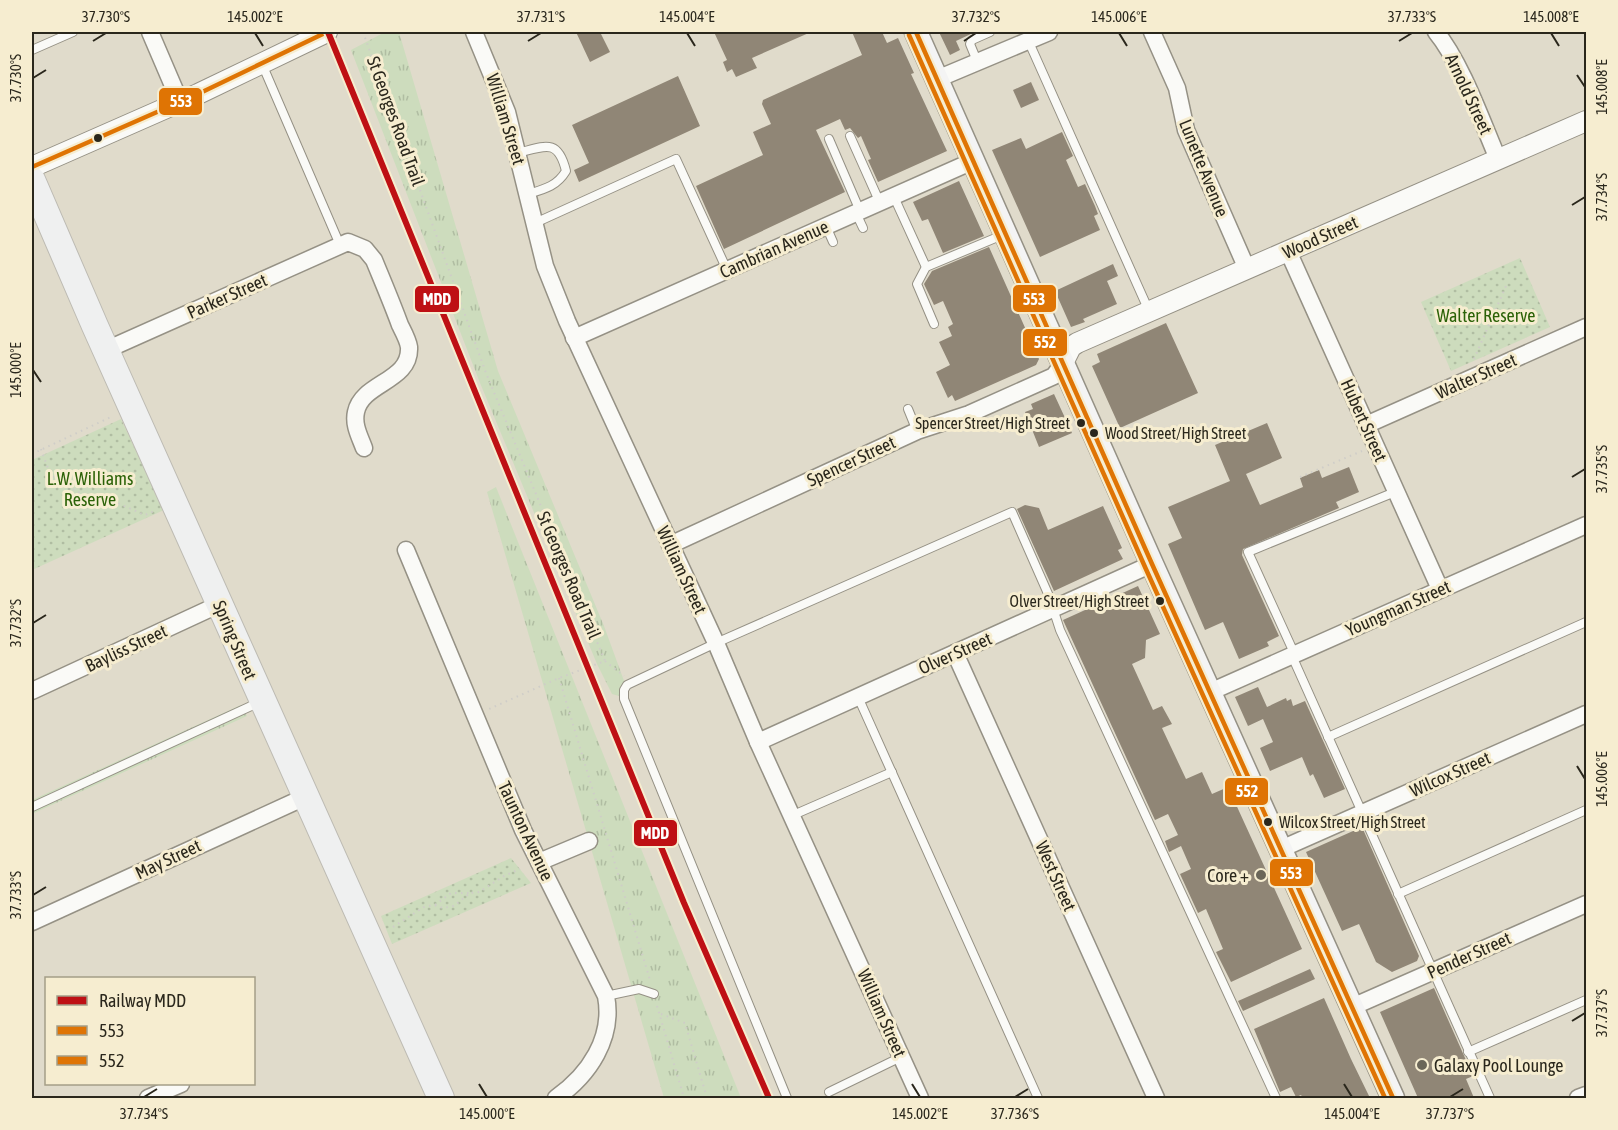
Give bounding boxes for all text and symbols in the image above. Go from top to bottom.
text: 37.730°S [82,8,130,25]
text: 145.002°E [227,8,283,25]
text: 37.731°S [517,8,565,25]
text: 145.004°E [659,8,715,25]
text: 37.732°S [952,8,1000,25]
text: 145.006°E [1091,8,1147,25]
text: 37.733°S [1388,8,1436,25]
text: 145.008°E [1523,8,1579,25]
street label: Arnold Street [1441,50,1497,138]
street label: St Georges Road Trail [363,53,429,189]
text: 37.730°S [7,54,24,102]
text: 145.008°E [1593,59,1610,115]
street label: William Street [482,71,530,167]
line badge: 553 [158,87,203,116]
text: 553 [170,92,192,110]
street label: Lunette Avenue [1175,116,1233,220]
unlabelled marker [92,132,104,144]
text: 37.734°S [1593,173,1610,221]
street label: Wood Street [1279,211,1361,263]
street label: Cambrian Avenue [716,216,832,282]
street label: Parker Street [184,269,270,323]
line badge: 553 [1012,284,1057,313]
line badge: MDD [414,285,460,313]
text: MDD [423,290,451,308]
text: 553 [1023,290,1045,308]
park label: Walter Reserve [1436,305,1536,326]
line badge: 552 [1022,328,1068,357]
text: 552 [1034,333,1056,351]
text: 145.000°E [7,342,24,398]
street label: Walter Street [1432,349,1520,403]
street label: Hubert Street [1336,375,1392,465]
place label: Spencer Street/High Street [915,414,1070,433]
marker: Spencer Street/High Street [1075,417,1087,429]
place label: Wood Street/High Street [1105,424,1247,443]
marker: Wood Street/High Street [1088,427,1100,439]
street label: Spencer Street [803,431,899,491]
text: 37.735°S [1593,445,1610,493]
park label: L.W. Williams Reserve [47,468,133,510]
street label: St Georges Road Trail [533,508,605,642]
street label: William Street [653,523,711,617]
street label: Youngman Street [1342,576,1454,640]
place label: Olver Street/High Street [1010,592,1149,611]
marker: Olver Street/High Street [1154,595,1166,607]
street label: Spring Street [209,597,261,683]
text: 37.732°S [7,599,24,647]
street label: Bayliss Street [82,620,170,676]
street label: Olver Street [915,628,995,678]
street label: Wilcox Street [1406,747,1494,801]
text: 145.006°E [1593,751,1610,807]
line badge: 552 [1224,777,1269,806]
street label: Taunton Avenue [494,778,558,884]
text: 552 [1236,782,1258,800]
place label: Wilcox Street/High Street [1279,813,1426,832]
marker: Wilcox Street/High Street [1262,816,1274,828]
line badge: MDD [633,819,678,847]
text: MDD [641,824,669,842]
street label: May Street [132,835,204,883]
street label: West Street [1031,838,1081,914]
line badge: 553 [1269,858,1314,887]
text: 553 [1280,864,1302,882]
place label: Core + [1207,865,1249,886]
marker: Core + [1254,868,1268,882]
text: 37.733°S [7,871,24,919]
street label: Pender Street [1424,927,1514,983]
street label: William Street [853,966,911,1060]
legend [45,977,255,1085]
text: 37.737°S [1593,989,1610,1037]
text: Railway MDD [99,990,186,1011]
text: 553 [99,1020,124,1041]
text: 552 [99,1050,124,1071]
place label: Galaxy Pool Lounge [1434,1055,1563,1076]
marker: Galaxy Pool Lounge [1415,1058,1429,1072]
text: 37.734°S [120,1105,168,1122]
text: 145.000°E [459,1105,515,1122]
text: 145.002°E [892,1105,948,1122]
text: 37.736°S [991,1105,1039,1122]
text: 145.004°E [1324,1105,1380,1122]
text: 37.737°S [1426,1105,1474,1122]

